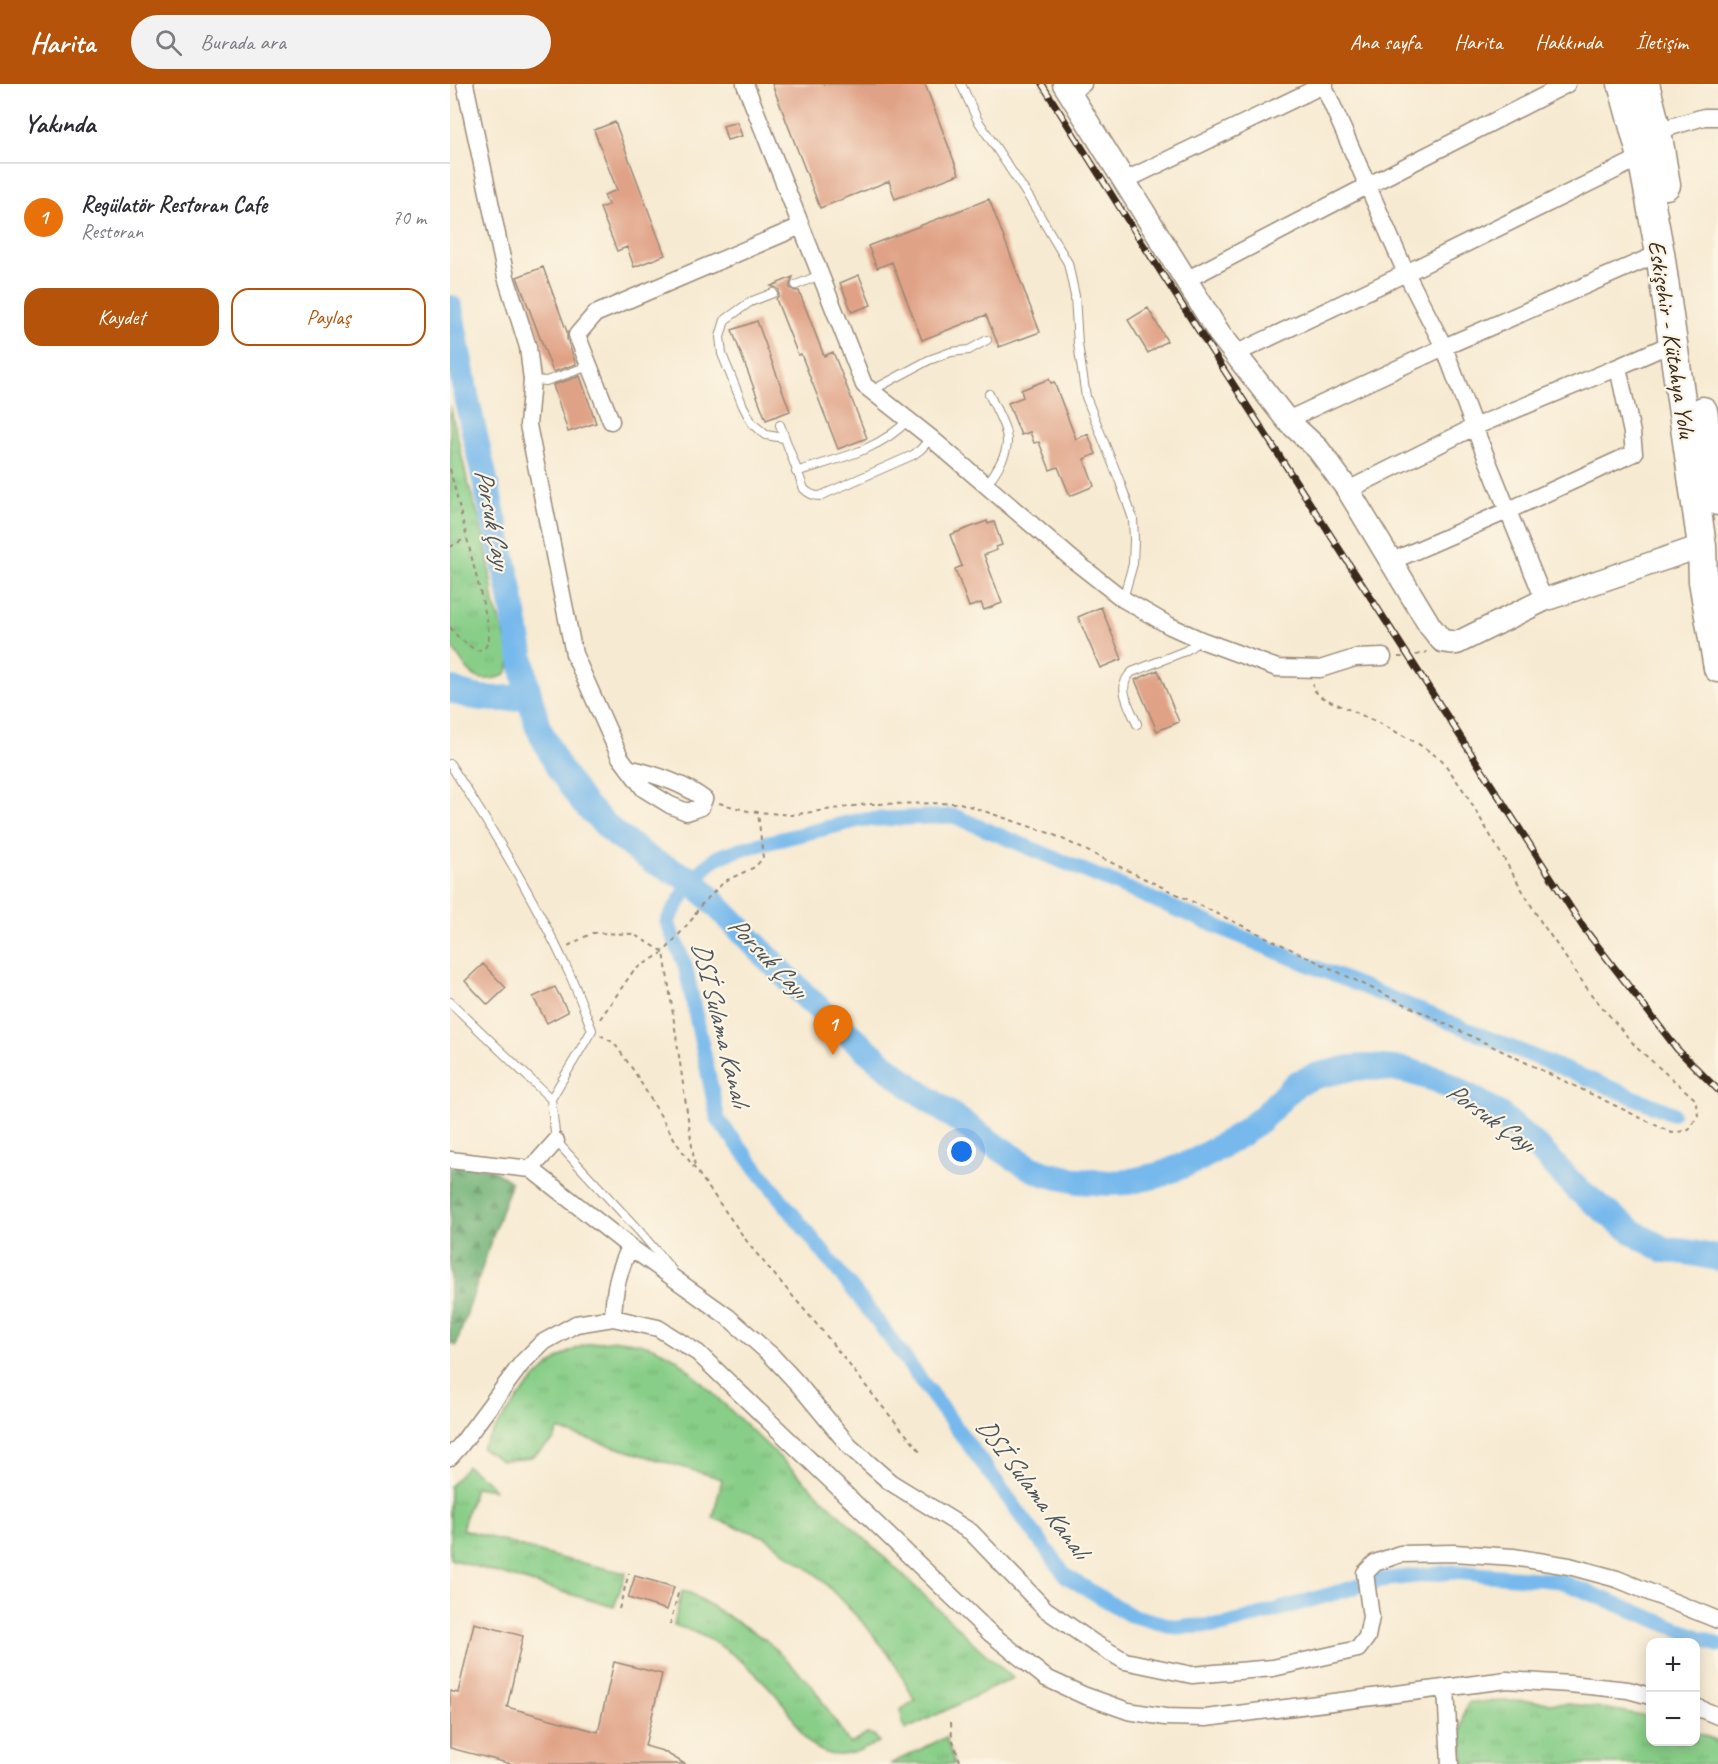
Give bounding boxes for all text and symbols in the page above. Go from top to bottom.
search box [131,15,551,69]
text: Harita [30,25,95,60]
icon: search [152,26,185,59]
text: Burada ara [200,28,286,56]
text: Ana sayfa [1350,29,1421,55]
text: Harita [1454,29,1502,55]
text: Hakkında [1535,29,1603,55]
text: İletişim [1636,29,1688,55]
text: Yakında [24,107,95,140]
text: Regülatör Restoran Cafe [81,191,267,219]
text: 1 [39,205,48,230]
text: 70 m [392,205,426,230]
text: Restoran [81,219,143,244]
street label: Eskişehir - Kütahya Yolu [1642,238,1703,442]
button: Kaydet [24,288,219,346]
button: Paylaş [231,288,426,346]
water label: Porsuk Çayı [467,466,519,575]
water label: Porsuk Çayı [721,909,817,1007]
water label: DSİ Sulama Kanalı [685,938,758,1113]
pin: 1 [814,1006,853,1055]
water label: Porsuk Çayı [1440,1074,1544,1161]
your location [947,1137,976,1166]
water label: DSİ Sulama Kanalı [969,1411,1099,1568]
map controls [1646,1638,1700,1746]
button: + [1646,1638,1700,1692]
button: − [1646,1692,1700,1746]

